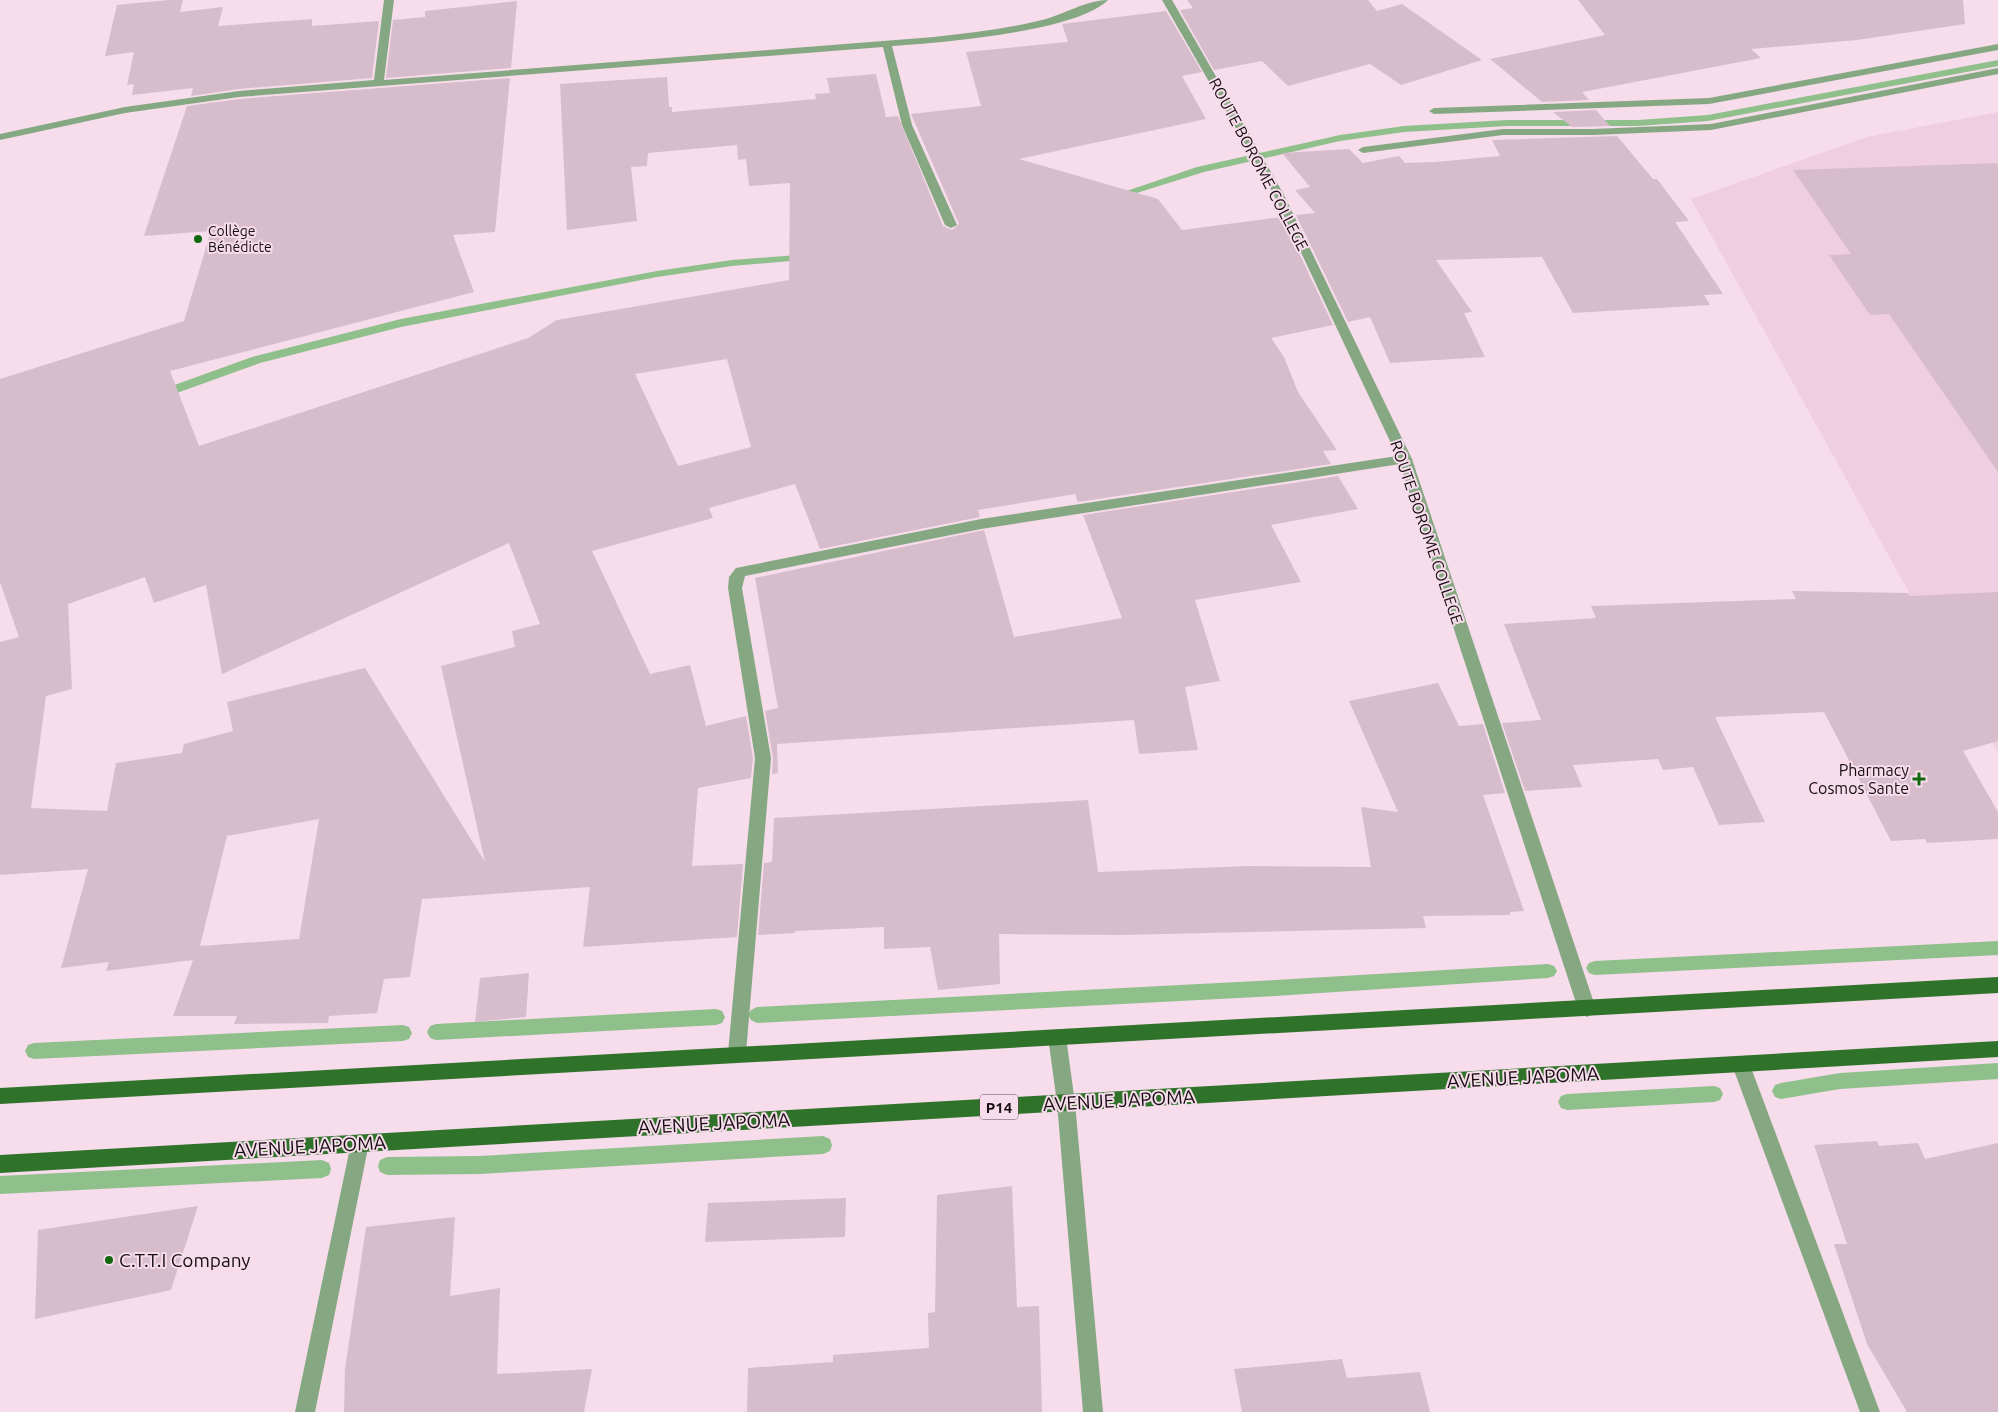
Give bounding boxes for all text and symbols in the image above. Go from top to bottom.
street label: ROUTE BOROME COLLEGE [1206,75,1312,253]
place label: Collège Bénédicte [208,223,272,255]
marker: Collège Bénédicte [192,233,204,245]
street label: ROUTE BOROME COLLEGE [1387,438,1467,626]
place label: Pharmacy Cosmos Sante [1808,761,1909,797]
marker: Pharmacy Cosmos Sante [1913,773,1925,785]
street label: AVENUE JAPOMA [1446,1062,1600,1092]
street label: AVENUE JAPOMA [1042,1085,1196,1115]
road number: P14 [980,1094,1018,1120]
street label: AVENUE JAPOMA [637,1108,791,1138]
street label: AVENUE JAPOMA [233,1131,387,1161]
place label: C.T.T.I Company [119,1249,251,1271]
marker: C.T.T.I Company [103,1254,115,1266]

